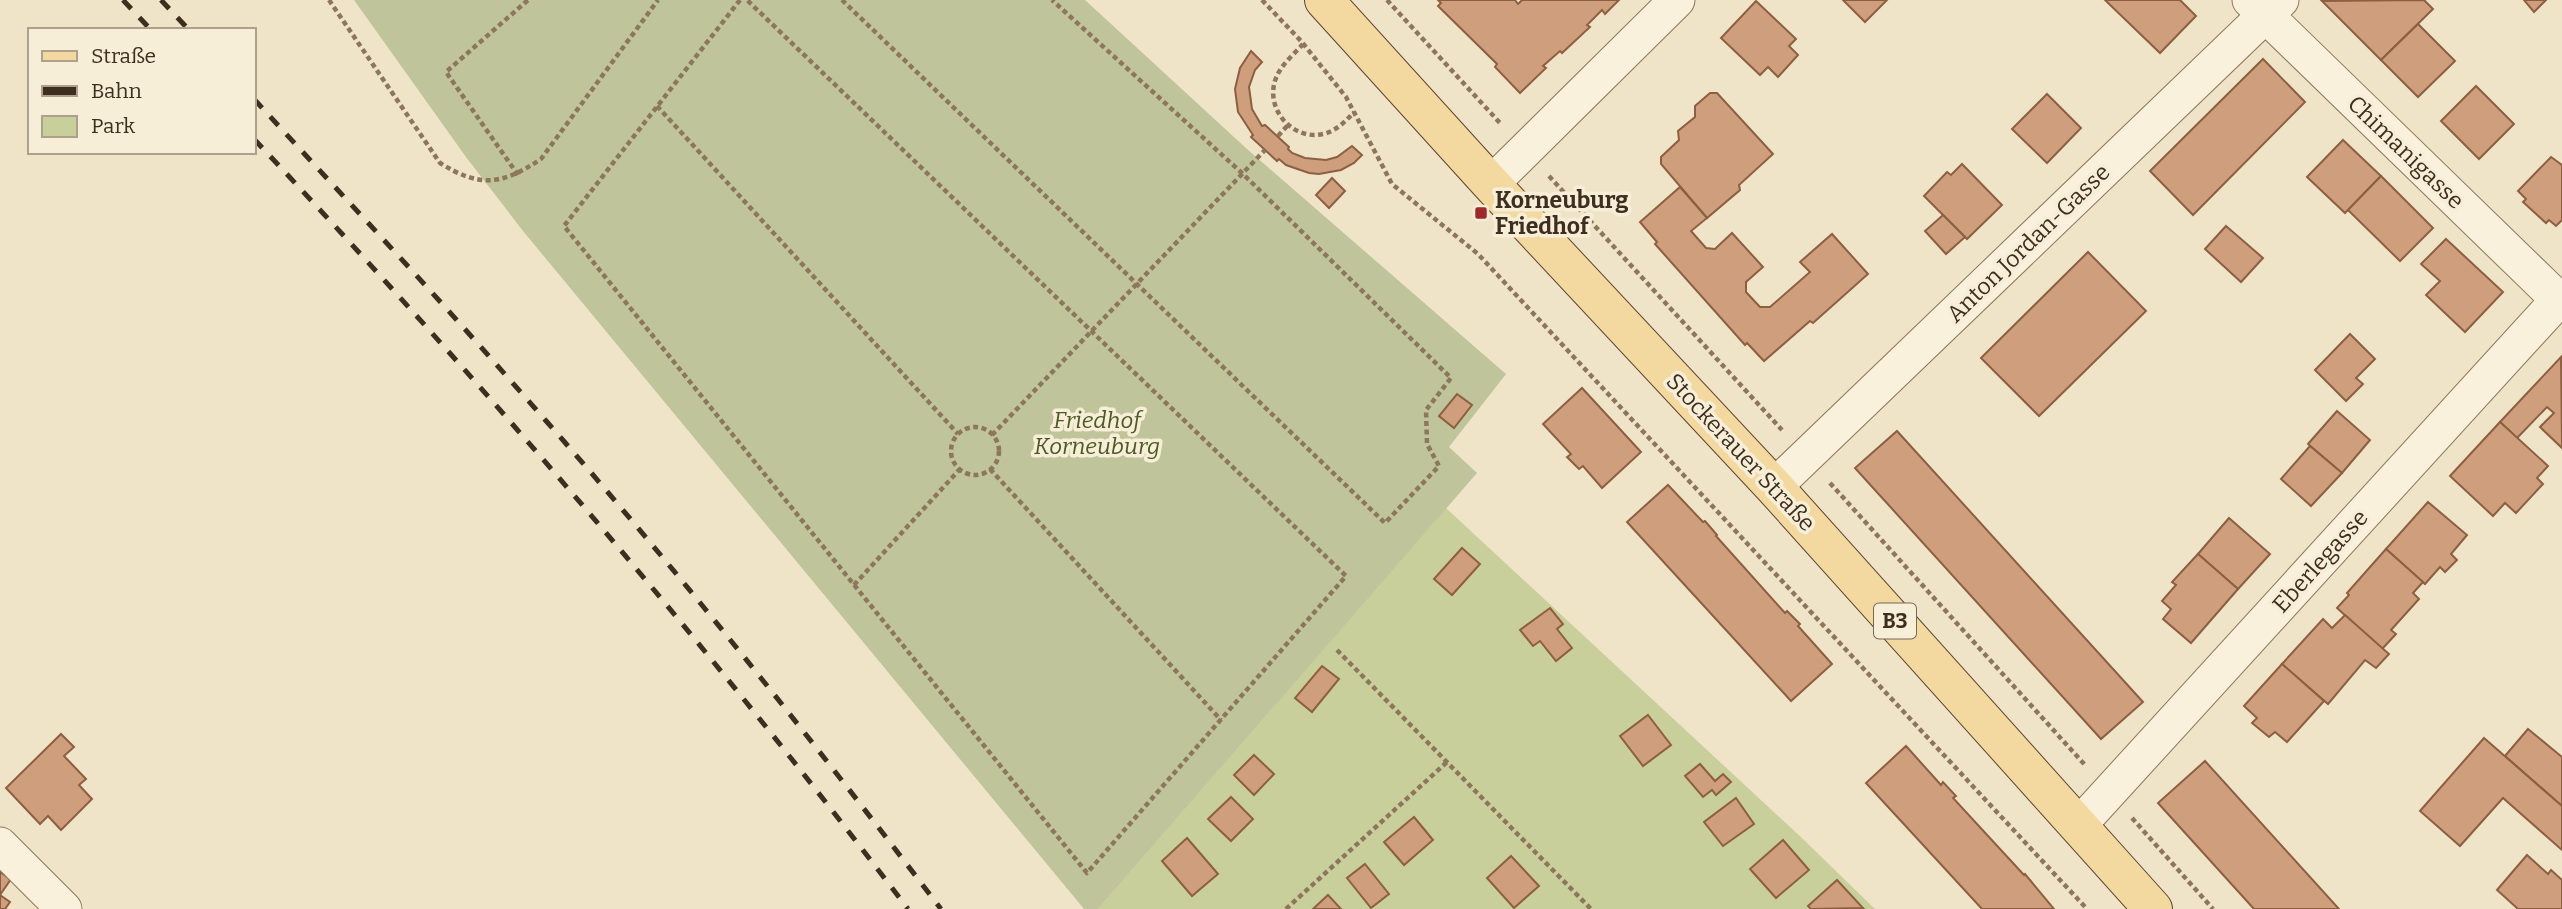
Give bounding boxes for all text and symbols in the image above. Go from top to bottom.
legend [28,28,256,154]
text: Straße [91,43,156,69]
text: Bahn [91,78,142,104]
street label: Chimanigasse [2342,89,2470,215]
text: Park [91,113,135,139]
street label: Anton Jordan-Gasse [1941,158,2115,328]
place label: Korneuburg Friedhof [1495,186,1628,240]
marker: Korneuburg Friedhof [1473,205,1489,221]
street label: Stockerauer Straße [1661,367,1821,537]
park label: Friedhof Korneuburg [1034,406,1160,460]
street label: Eberlegasse [2266,504,2374,618]
road number: B3 [1874,604,1916,638]

